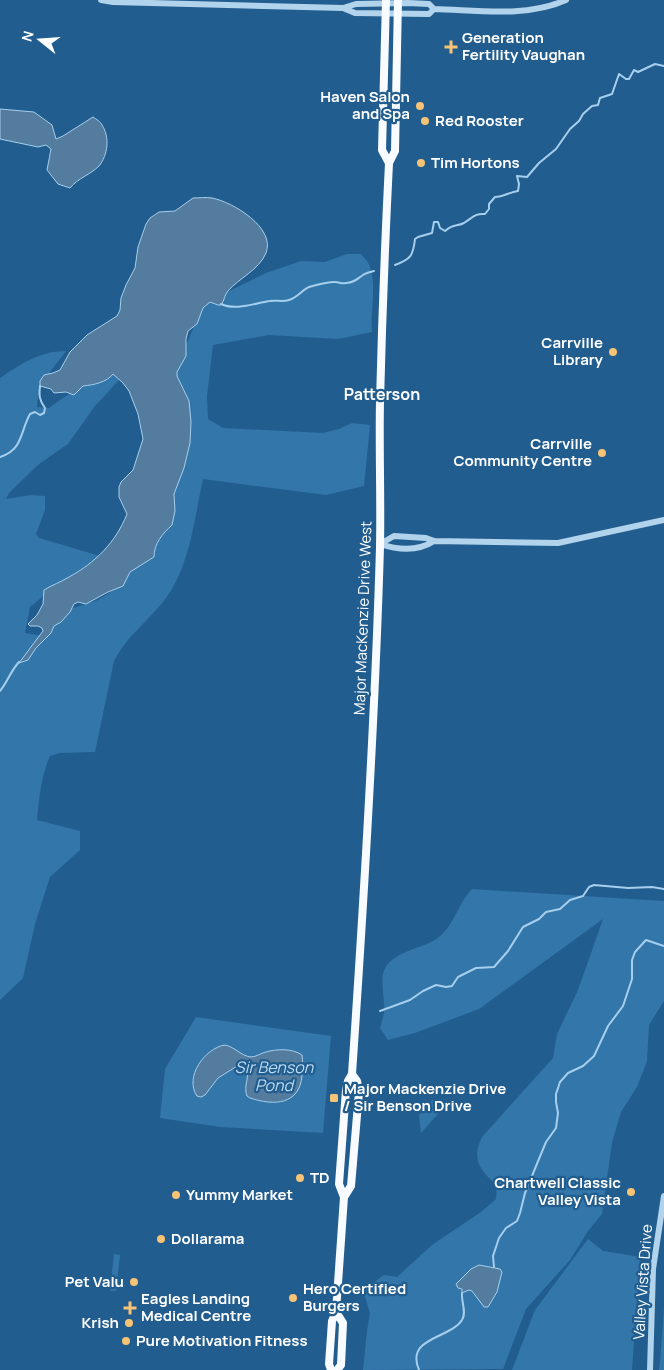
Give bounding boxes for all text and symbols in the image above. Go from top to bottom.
north arrow [15,15,65,65]
place label: Generation Fertility Vaughan [462,27,585,65]
text: N [17,28,38,44]
marker: Generation Fertility Vaughan [444,40,458,54]
place label: Haven Salon and Spa [320,86,410,124]
marker: Haven Salon and Spa [414,100,426,112]
place label: Red Rooster [435,110,524,131]
marker: Red Rooster [419,115,431,127]
place label: Tim Hortons [431,152,520,173]
marker: Tim Hortons [415,157,427,169]
place label: Carrville Library [541,332,604,370]
marker: Carrville Library [607,346,619,358]
district label: Patterson [344,383,420,405]
place label: Carrville Community Centre [453,433,592,471]
marker: Carrville Community Centre [596,447,608,459]
street label: Major MacKenzie Drive West [349,521,376,715]
water label: Sir Benson Pond [235,1056,314,1096]
place label: Major Mackenzie Drive / Sir Benson Drive [344,1078,506,1116]
marker: Major Mackenzie Drive / Sir Benson Drive [328,1092,340,1104]
place label: TD [310,1167,330,1188]
marker: TD [294,1172,306,1184]
place label: Chartwell Classic Valley Vista [494,1172,621,1210]
place label: Yummy Market [186,1184,293,1205]
marker: Chartwell Classic Valley Vista [625,1186,637,1198]
marker: Yummy Market [170,1189,182,1201]
street label: Valley Vista Drive [628,1223,657,1340]
place label: Dollarama [171,1228,244,1249]
marker: Dollarama [155,1233,167,1245]
place label: Pet Valu [65,1271,124,1292]
marker: Pet Valu [128,1276,140,1288]
place label: Hero Certified Burgers [303,1278,406,1316]
place label: Eagles Landing Medical Centre [141,1288,251,1326]
marker: Hero Certified Burgers [287,1292,299,1304]
marker: Eagles Landing Medical Centre [123,1301,137,1315]
place label: Krish [82,1312,119,1333]
marker: Krish [123,1317,135,1329]
place label: Pure Motivation Fitness [136,1330,308,1351]
marker: Pure Motivation Fitness [120,1335,132,1347]

